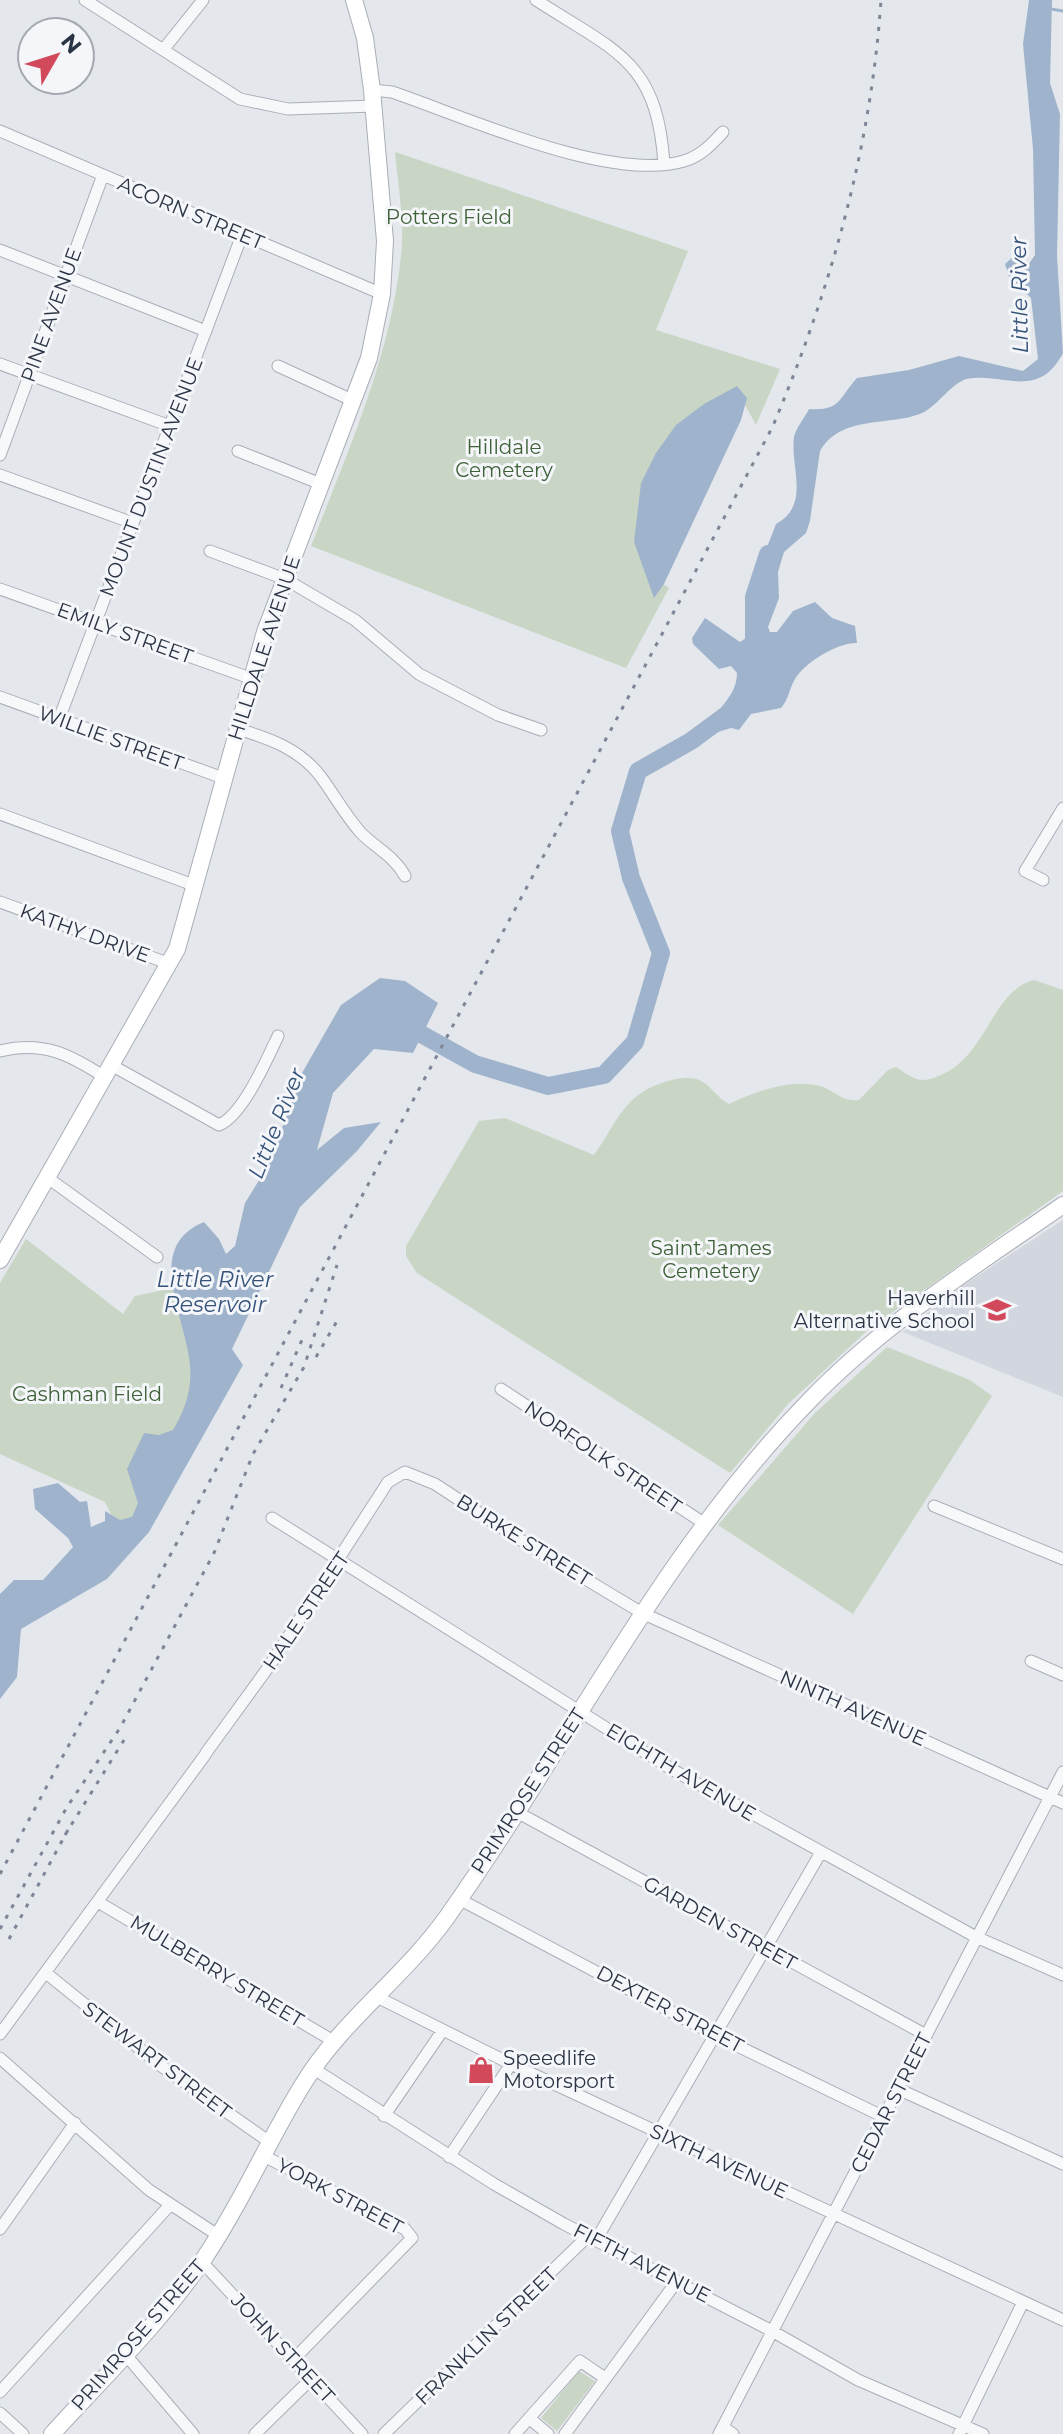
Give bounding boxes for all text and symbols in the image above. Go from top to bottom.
north arrow [16,16,96,96]
text: N [55,28,87,59]
street label: ACORN STREET [114,171,268,255]
park label: Potters Field [386,205,512,229]
water label: Little River [1005,235,1034,354]
street label: PINE AVENUE [16,245,86,385]
street label: MOUNT DUSTIN AVENUE [94,354,208,600]
park label: Hilldale Cemetery [455,435,553,482]
street label: HILLDALE AVENUE [223,552,305,744]
street label: EMILY STREET [54,597,197,669]
street label: WILLIE STREET [35,701,187,776]
street label: KATHY DRIVE [17,898,153,968]
water label: Little River [242,1063,311,1182]
park label: Saint James Cemetery [650,1236,772,1283]
water label: Little River Reservoir [157,1266,275,1318]
place label: Haverhill Alternative School [794,1286,975,1333]
school or university icon: Haverhill Alternative School [982,1295,1012,1325]
park label: Cashman Field [12,1382,162,1406]
street label: NORFOLK STREET [520,1396,687,1519]
street label: BURKE STREET [452,1489,596,1591]
street label: HALE STREET [258,1547,355,1675]
street label: NINTH AVENUE [776,1665,930,1751]
street label: PRIMROSE STREET [466,1703,591,1878]
street label: EIGHTH AVENUE [602,1718,760,1826]
street label: GARDEN STREET [639,1871,801,1975]
street label: MULBERRY STREET [126,1910,309,2033]
street label: DEXTER STREET [592,1960,748,2058]
street label: STEWART STREET [78,1996,236,2124]
street label: CEDAR STREET [845,2028,937,2177]
place label: Speedlife Motorsport [503,2046,615,2093]
shop icon: Speedlife Motorsport [466,2055,496,2085]
street label: SIXTH AVENUE [646,2119,792,2203]
street label: YORK STREET [273,2153,407,2239]
street label: FIFTH AVENUE [569,2218,715,2308]
street label: PRIMROSE STREET [66,2254,210,2415]
street label: FRANKLIN STREET [410,2262,562,2410]
street label: JOHN STREET [226,2288,340,2408]

